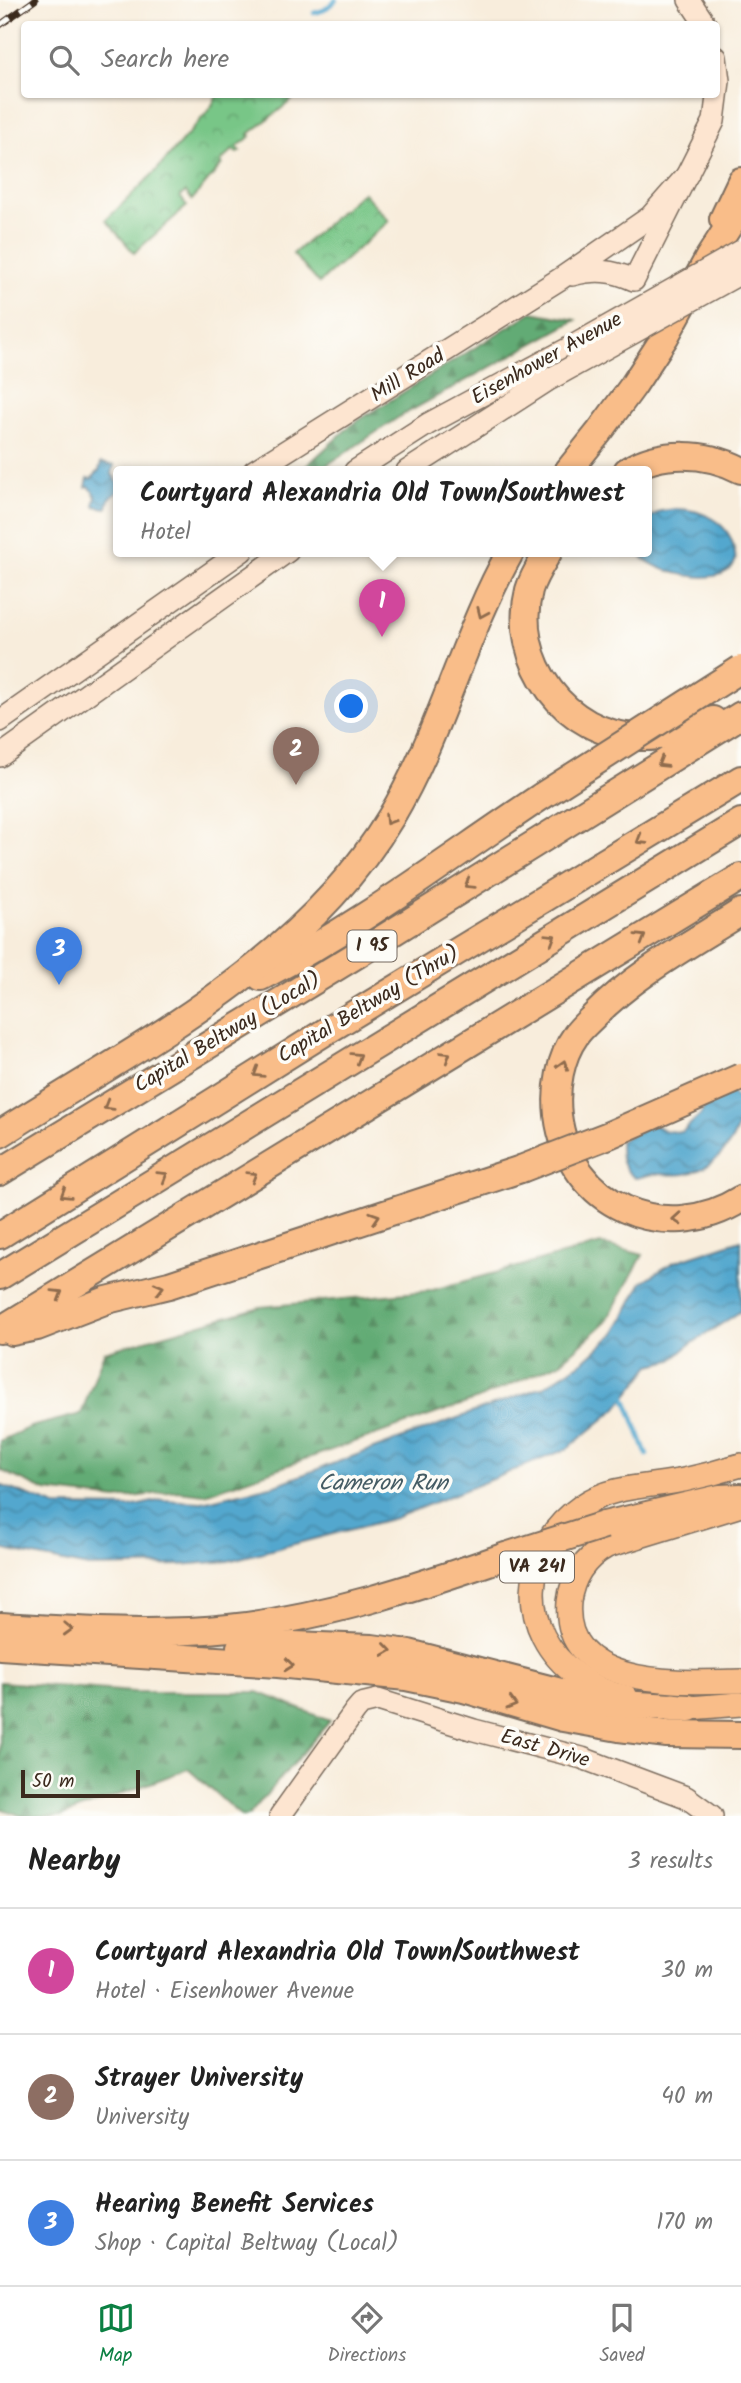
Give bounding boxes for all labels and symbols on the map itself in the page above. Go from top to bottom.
street label: Eisenhower Avenue [465,303,629,414]
street label: Mill Road [364,340,452,412]
pin: 1 [359,579,405,637]
one-way arrow [476,606,490,618]
your location [334,689,368,723]
pin: 2 [273,727,319,785]
one-way arrow [656,755,669,768]
one-way arrow [384,812,397,825]
one-way arrow [635,832,648,845]
one-way arrow [464,876,477,889]
pin: 3 [36,927,82,985]
road number: I 95 [348,930,396,962]
one-way arrow [633,933,646,946]
one-way arrow [543,934,556,947]
street label: Capital Beltway (Thru) [271,937,467,1073]
street label: Capital Beltway (Local) [128,964,328,1102]
one-way arrow [439,1052,452,1065]
one-way arrow [349,1053,362,1066]
one-way arrow [555,1059,570,1071]
one-way arrow [253,1065,266,1078]
one-way arrow [103,1097,116,1110]
one-way arrow [245,1171,258,1184]
one-way arrow [155,1172,168,1185]
one-way arrow [60,1186,73,1199]
one-way arrow [369,1211,381,1225]
one-way arrow [671,1211,682,1226]
one-way arrow [153,1282,165,1296]
one-way arrow [51,1290,64,1303]
water label: Cameron Run [318,1466,449,1502]
road number: VA 241 [500,1552,574,1582]
one-way arrow [63,1622,74,1637]
one-way arrow [381,1642,392,1657]
one-way arrow [283,1658,294,1673]
one-way arrow [506,1695,518,1710]
street label: East Drive [497,1721,594,1778]
scale bar [21,1767,140,1799]

